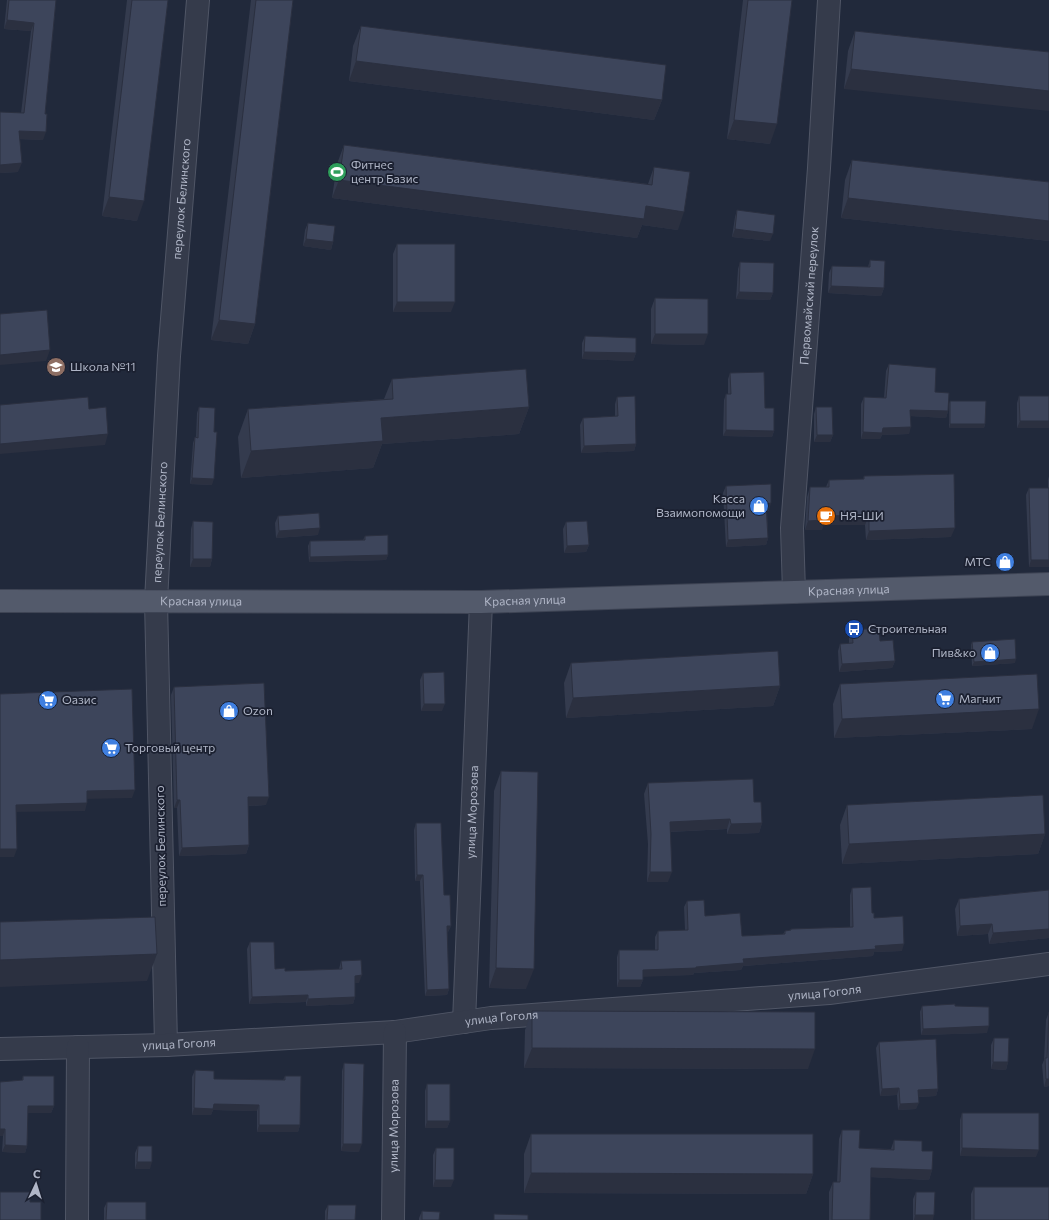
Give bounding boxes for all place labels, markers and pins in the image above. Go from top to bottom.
place label: Фитнес центр Базис [351,157,419,185]
sports icon: Фитнес центр Базис [326,161,348,183]
school or university icon: Школа №11 [45,356,67,378]
place label: Школа №11 [70,359,136,373]
place label: Касса Взаимопомощи [656,491,745,519]
shop icon: Касса Взаимопомощи [748,495,770,517]
cafe icon: НЯ-ШИ [815,505,837,527]
place label: НЯ-ШИ [840,508,884,522]
shop icon: МТС [994,551,1016,573]
place label: МТС [964,554,991,568]
bus stop icon: Строительная [843,618,865,640]
place label: Строительная [868,621,947,635]
shop icon: Пив&ко [979,642,1001,664]
place label: Пив&ко [932,645,976,659]
supermarket icon: Магнит [934,688,956,710]
supermarket icon: Оазис [37,689,59,711]
place label: Магнит [959,691,1002,705]
place label: Оазис [62,692,97,706]
shop icon: Ozon [218,700,240,722]
place label: Ozon [243,703,273,717]
supermarket icon: Торговый центр [100,737,122,759]
place label: Торговый центр [125,740,215,754]

